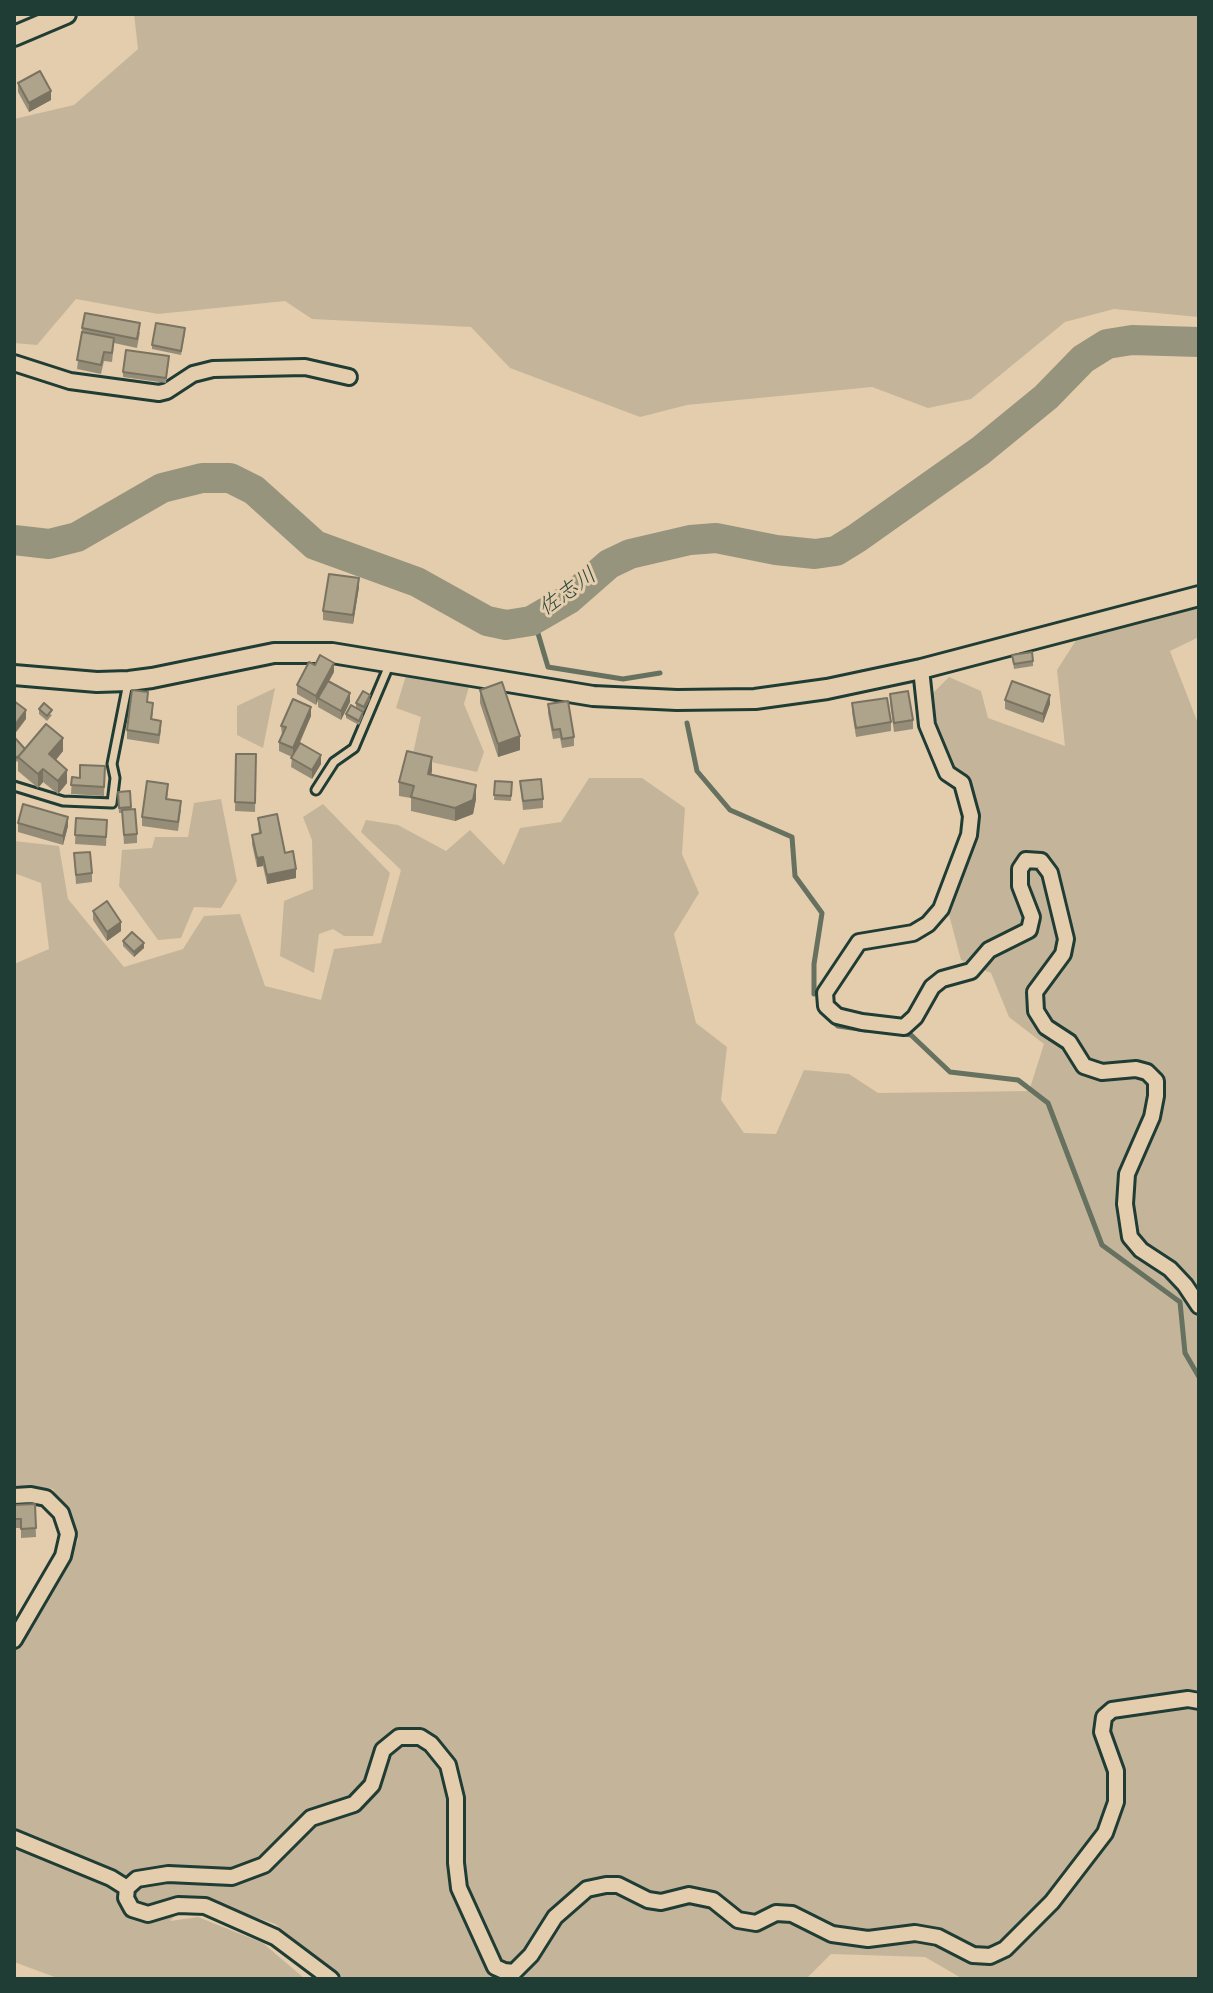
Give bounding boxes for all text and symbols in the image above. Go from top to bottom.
water label: 佐志川 [535,564,603,624]

